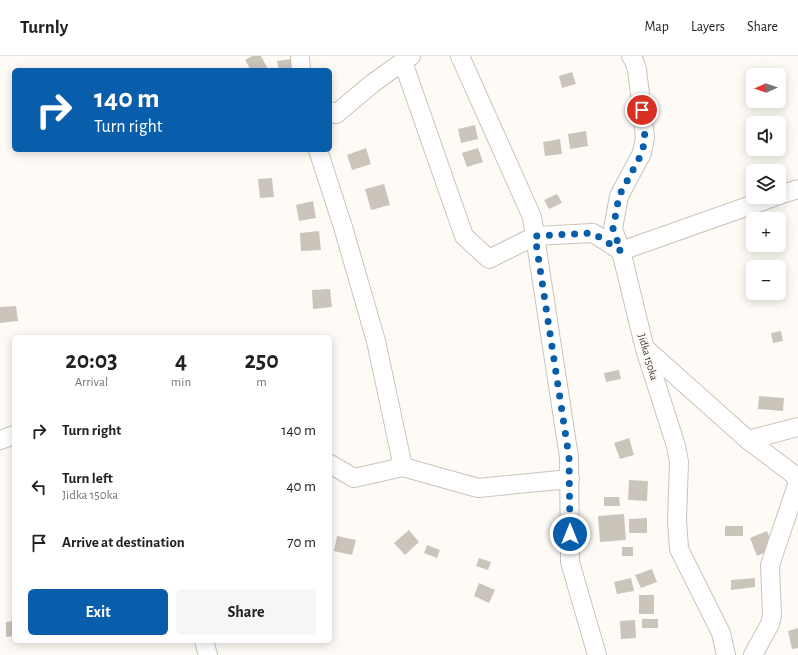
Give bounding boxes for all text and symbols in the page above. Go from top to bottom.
text: Turnly [20,18,68,37]
text: Map [644,20,669,34]
text: Layers [691,20,725,34]
text: Share [747,20,778,34]
north arrow [746,68,786,108]
map controls [746,68,786,300]
icon: right [28,84,80,136]
text: 140 m [94,85,160,113]
pin [625,93,659,127]
icon: arrive [631,99,653,121]
button: sound [746,116,786,156]
text: Turn right [94,118,163,136]
button: layers [746,164,786,204]
button: + [746,212,786,252]
button: − [746,260,786,300]
street label: Jidka 150ka [636,333,660,381]
text: 20:03 [65,349,118,373]
text: 4 [175,349,187,373]
text: 250 [244,349,279,373]
text: Arrival [75,376,108,389]
text: min [171,376,191,389]
text: m [256,376,267,389]
icon: right [28,420,50,442]
text: Turn right [62,423,121,438]
text: 140 m [281,423,316,438]
text: Turn left [62,471,113,486]
icon: left [28,476,50,498]
text: 40 m [286,479,316,494]
text: Jidka 150ka [62,489,118,502]
position arrow [549,513,591,555]
icon: arrive [28,532,50,554]
text: Arrive at destination [62,535,185,550]
text: 70 m [287,535,316,550]
button: Exit [28,589,168,635]
button: Share [176,589,316,635]

